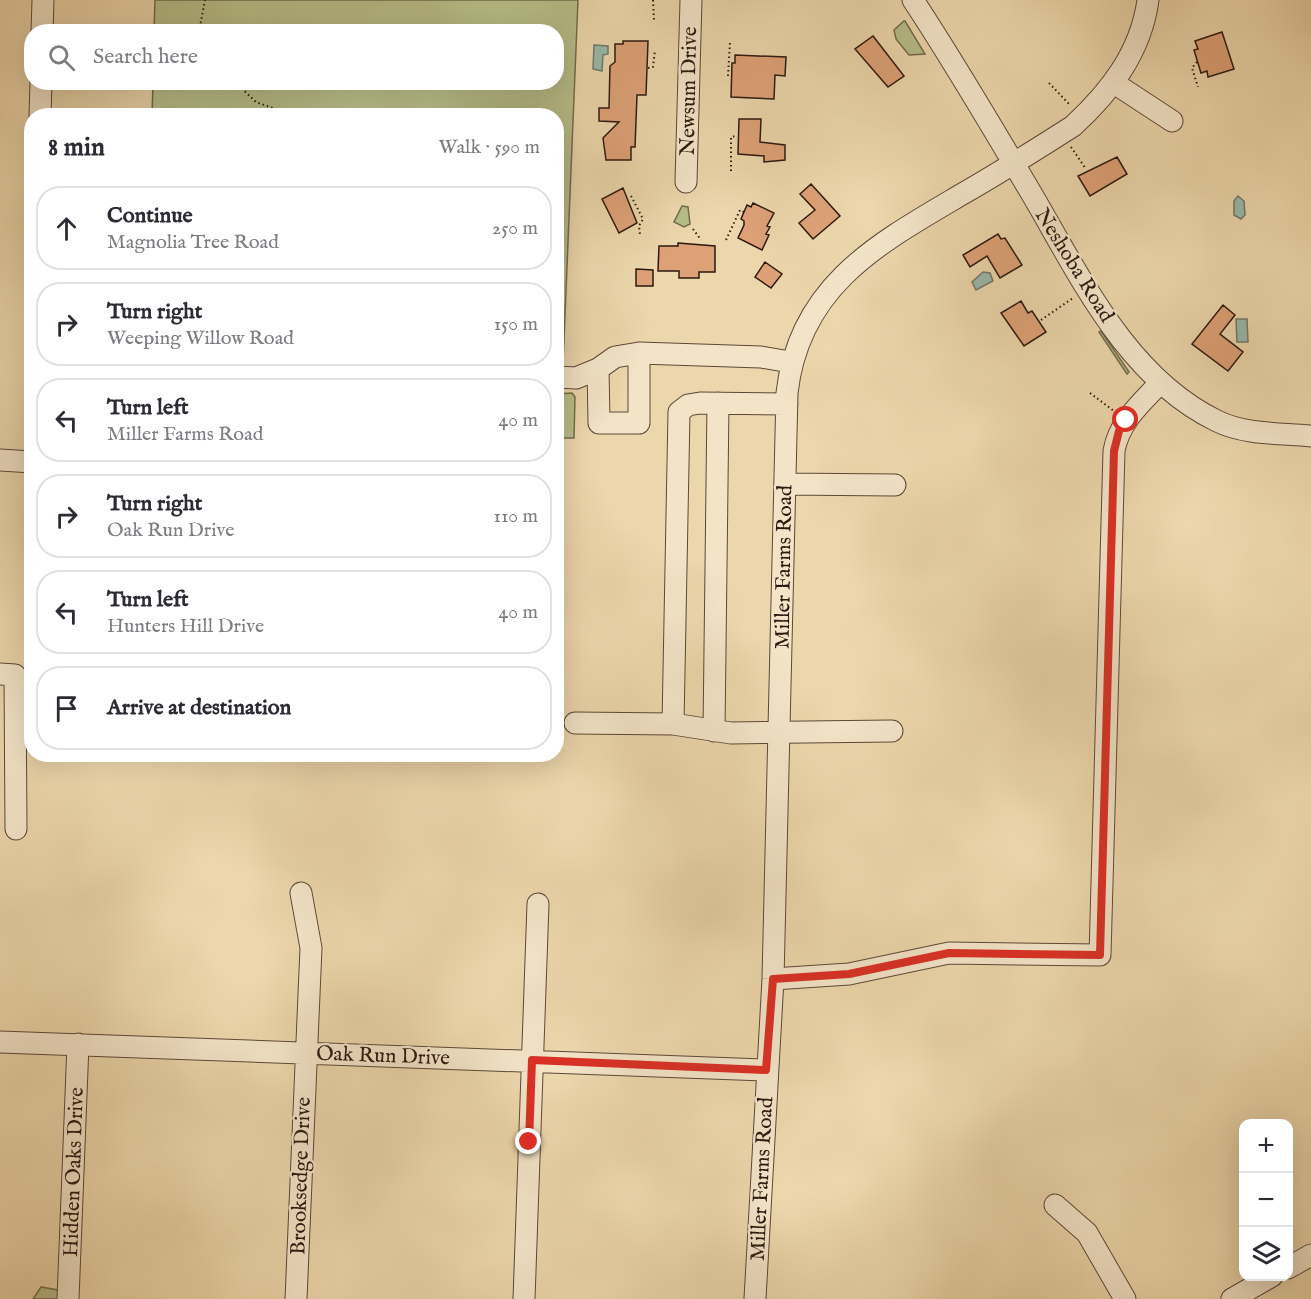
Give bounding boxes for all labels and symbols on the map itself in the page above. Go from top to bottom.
street label: Newsum Drive [675,26,704,156]
street label: Neshoba Road [1028,204,1120,328]
route start [1112,406,1138,432]
street label: Miller Farms Road [770,484,799,649]
street label: Oak Run Drive [316,1041,451,1072]
street label: Hidden Oaks Drive [58,1086,91,1257]
street label: Brooksedge Drive [285,1096,318,1256]
street label: Miller Farms Road [745,1096,780,1262]
route end [515,1128,541,1154]

